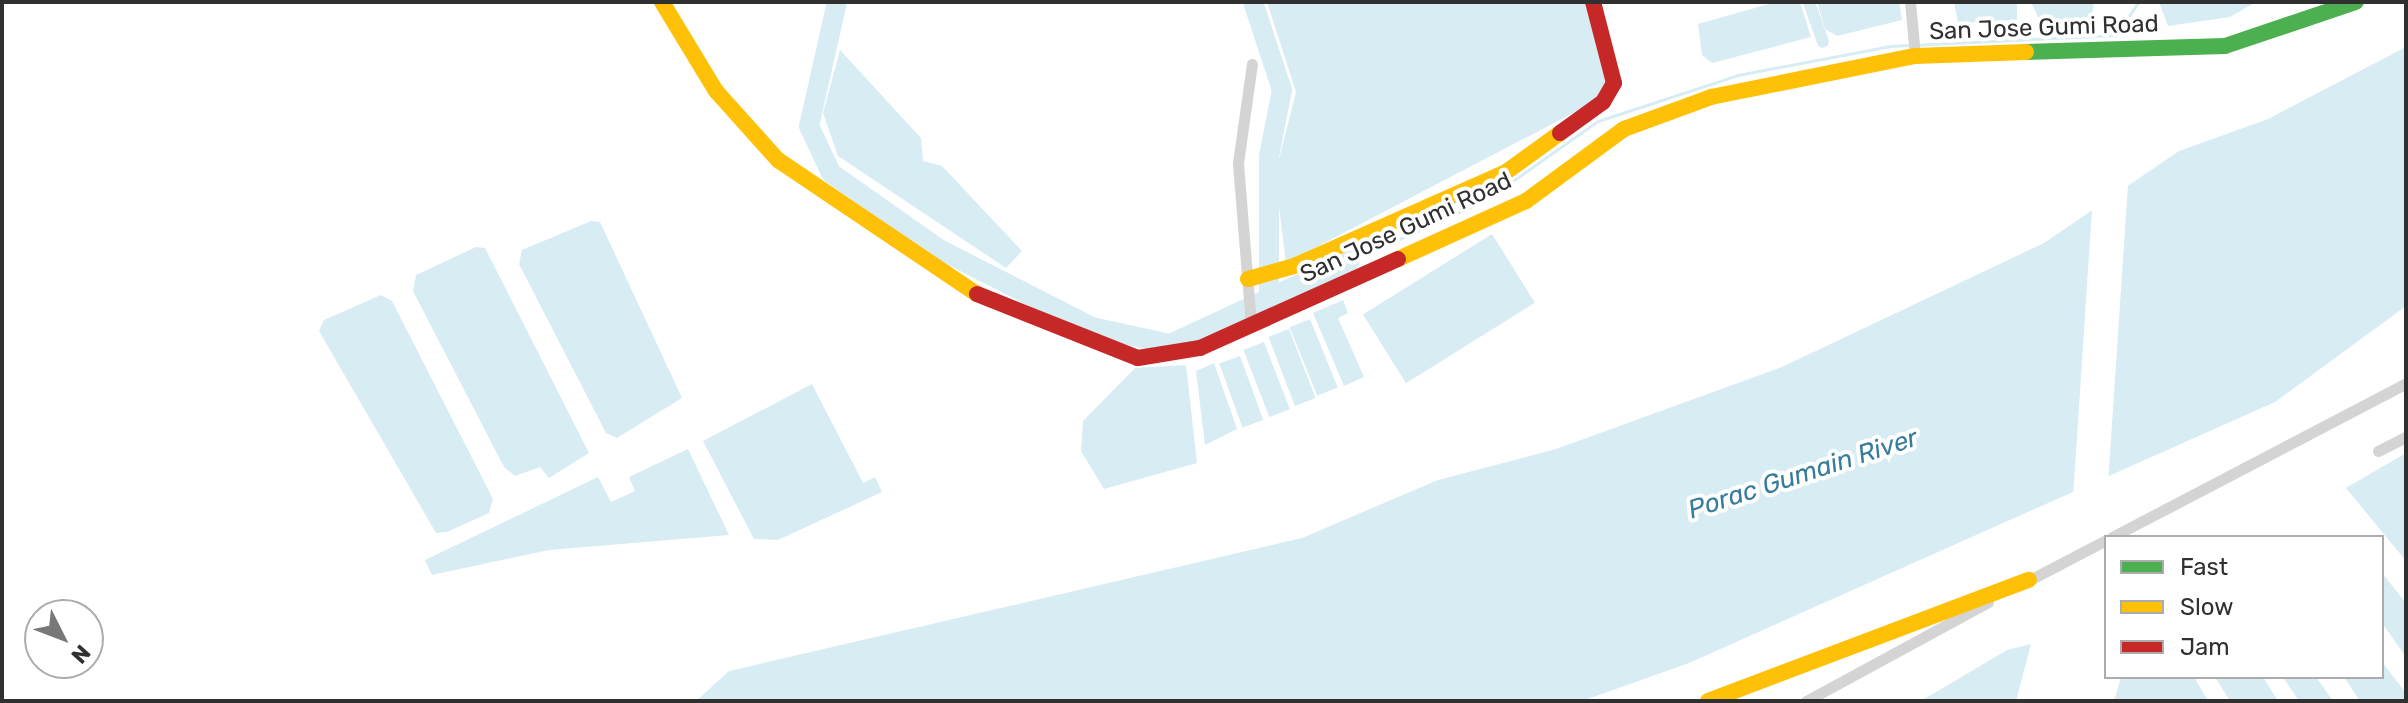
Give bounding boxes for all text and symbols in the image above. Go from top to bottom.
street label: San Jose Gumi Road [1929,10,2159,46]
street label: San Jose Gumi Road [1296,166,1516,290]
water label: Porac Gumain River [1684,422,1922,526]
legend [2104,535,2384,679]
text: Fast [2180,553,2228,581]
text: Slow [2180,593,2233,621]
north arrow [24,599,104,679]
text: Jam [2180,633,2230,661]
text: N [65,639,96,669]

